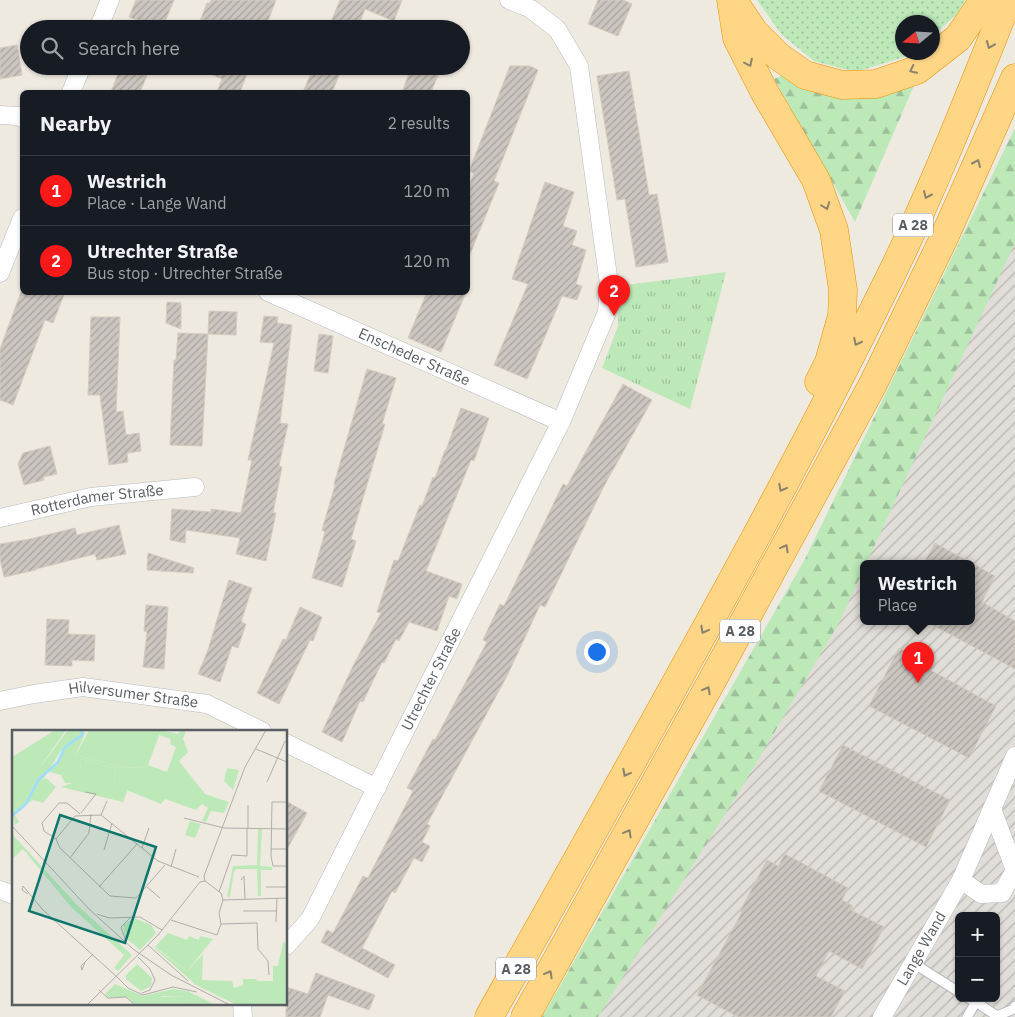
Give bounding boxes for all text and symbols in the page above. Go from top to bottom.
north arrow [895,15,940,60]
search box [20,20,470,75]
icon: search [38,34,66,62]
text: Search here [78,36,180,60]
one-way arrow [986,40,996,49]
one-way arrow [743,58,753,67]
one-way arrow [910,64,919,74]
text: Nearby [40,109,111,137]
text: 2 results [387,113,450,133]
one-way arrow [970,159,981,168]
text: Westrich [87,169,167,193]
text: 1 [51,181,61,201]
text: 120 m [403,181,450,201]
one-way arrow [922,190,933,199]
text: Place · Lange Wand [87,193,227,213]
one-way arrow [820,201,830,210]
road number: A 28 [893,214,933,236]
text: Utrechter Straße [87,239,238,263]
text: 2 [51,251,61,271]
text: 120 m [403,251,450,271]
text: Bus stop · Utrechter Straße [87,263,283,283]
pin: 2 [598,275,630,316]
street label: Enscheder Straße [356,323,473,390]
one-way arrow [853,336,863,345]
street label: Rotterdamer Straße [29,480,164,520]
one-way arrow [778,482,788,491]
one-way arrow [779,544,789,553]
popup [860,560,975,625]
text: Westrich [878,571,957,595]
text: Place [878,595,917,615]
road number: A 28 [720,620,760,642]
street label: Utrechter Straße [397,624,465,734]
one-way arrow [700,625,710,634]
your location [584,639,610,665]
pin: 1 [902,642,934,683]
street label: Hilversumer Straße [67,677,200,712]
one-way arrow [701,687,711,696]
inset map [12,730,288,1004]
one-way arrow [622,767,632,776]
one-way arrow [622,829,632,838]
street label: Lange Wand [892,908,950,989]
map controls [955,912,1000,1002]
button: + [955,912,1000,957]
button: − [955,957,1000,1002]
road number: A 28 [496,958,536,981]
one-way arrow [543,971,553,980]

